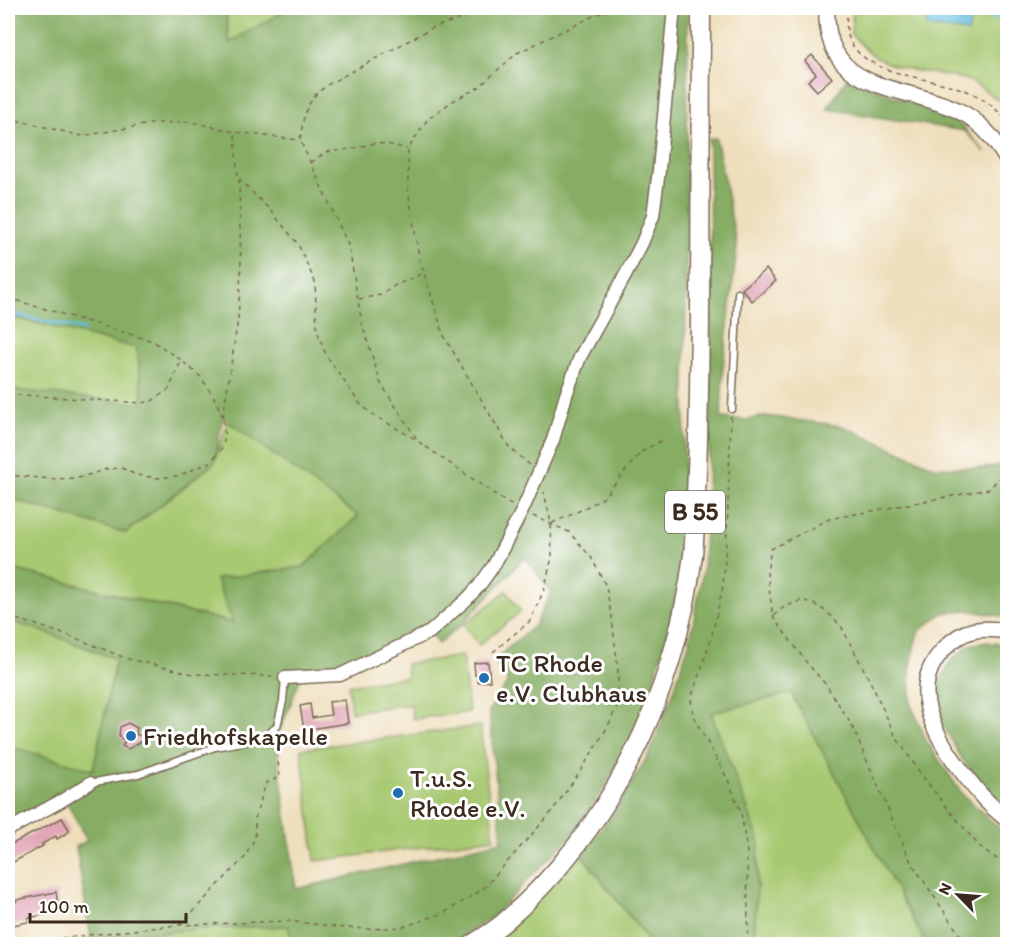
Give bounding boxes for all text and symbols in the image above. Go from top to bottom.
road number: B 55 [665,491,725,533]
place label: TC Rhode e.V. Clubhaus [496,647,647,709]
marker: TC Rhode e.V. Clubhaus [477,671,491,685]
place label: Friedhofskapelle [143,720,328,752]
marker: Friedhofskapelle [124,729,138,743]
place label: T.u.S. Rhode e.V. [410,762,526,824]
marker: T.u.S. Rhode e.V. [391,786,405,800]
north arrow [928,865,988,925]
text: N [934,880,956,898]
scale bar [30,886,186,924]
text: 100 m [39,896,89,918]

